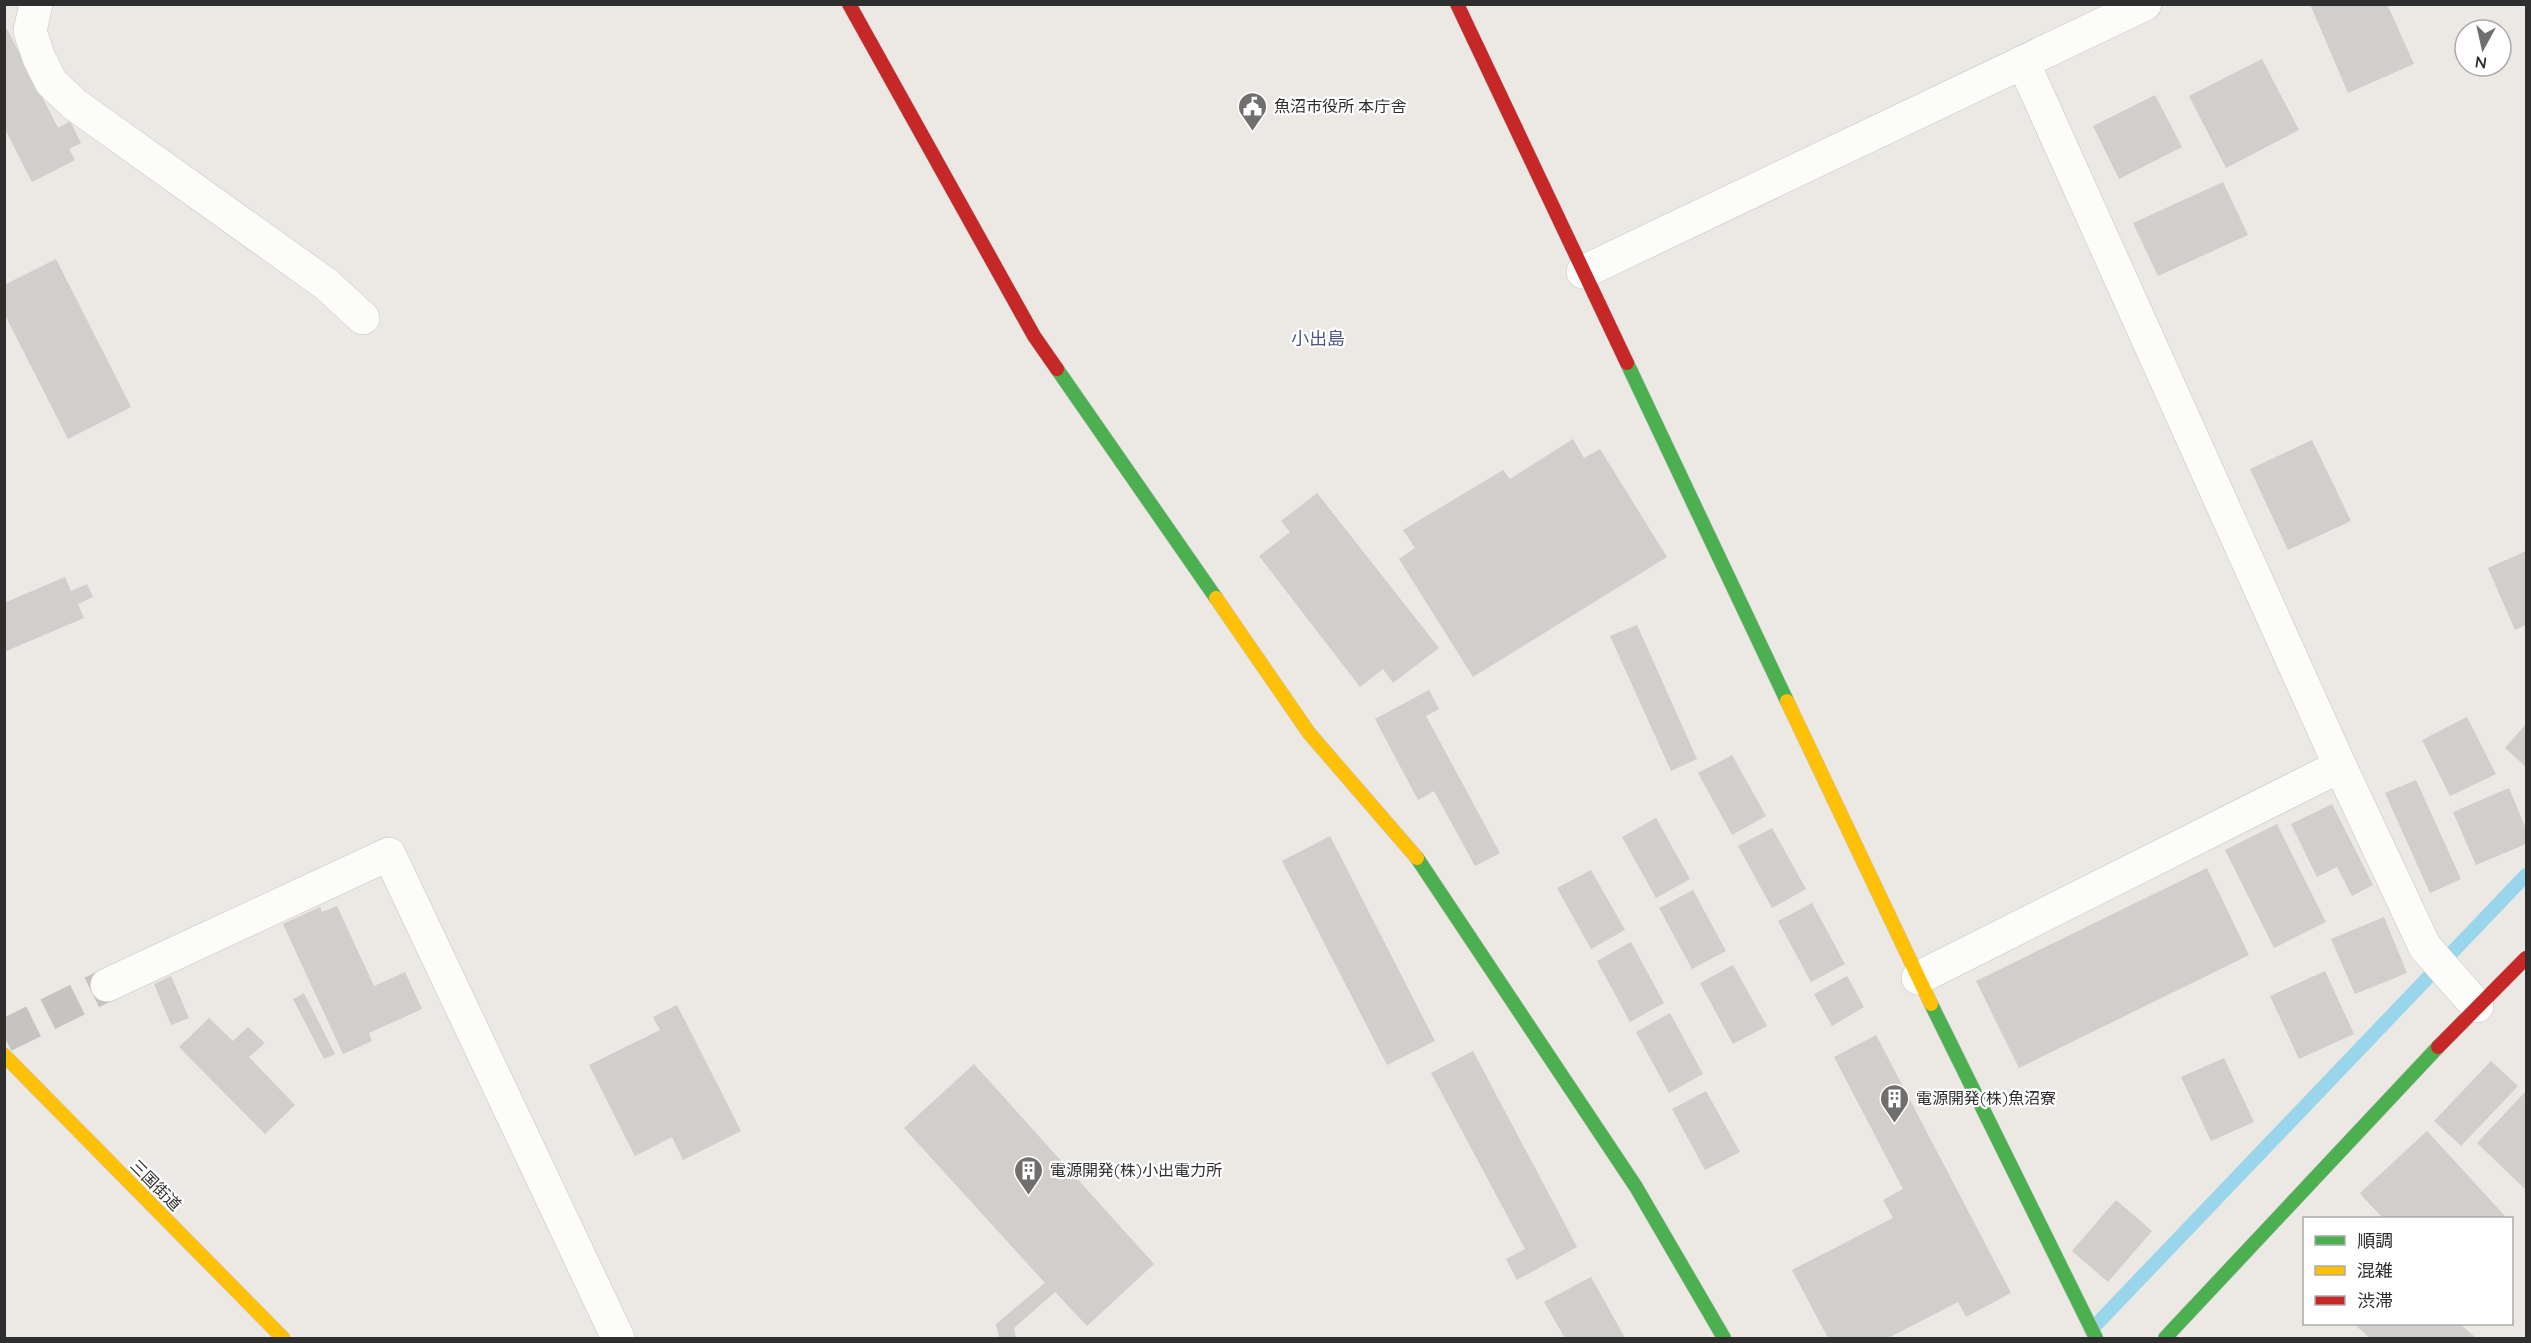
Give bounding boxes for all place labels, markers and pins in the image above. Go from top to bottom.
public building icon: 魚沼市役所 本庁舎 [1237,90,1269,132]
place label: 魚沼市役所 本庁舎 [1274,96,1406,116]
building icon: 電源開発(株)魚沼寮 [1879,1082,1911,1124]
place label: 電源開発(株)魚沼寮 [1916,1088,2056,1108]
building icon: 電源開発(株)小出電力所 [1013,1154,1045,1196]
place label: 電源開発(株)小出電力所 [1050,1160,1222,1180]

